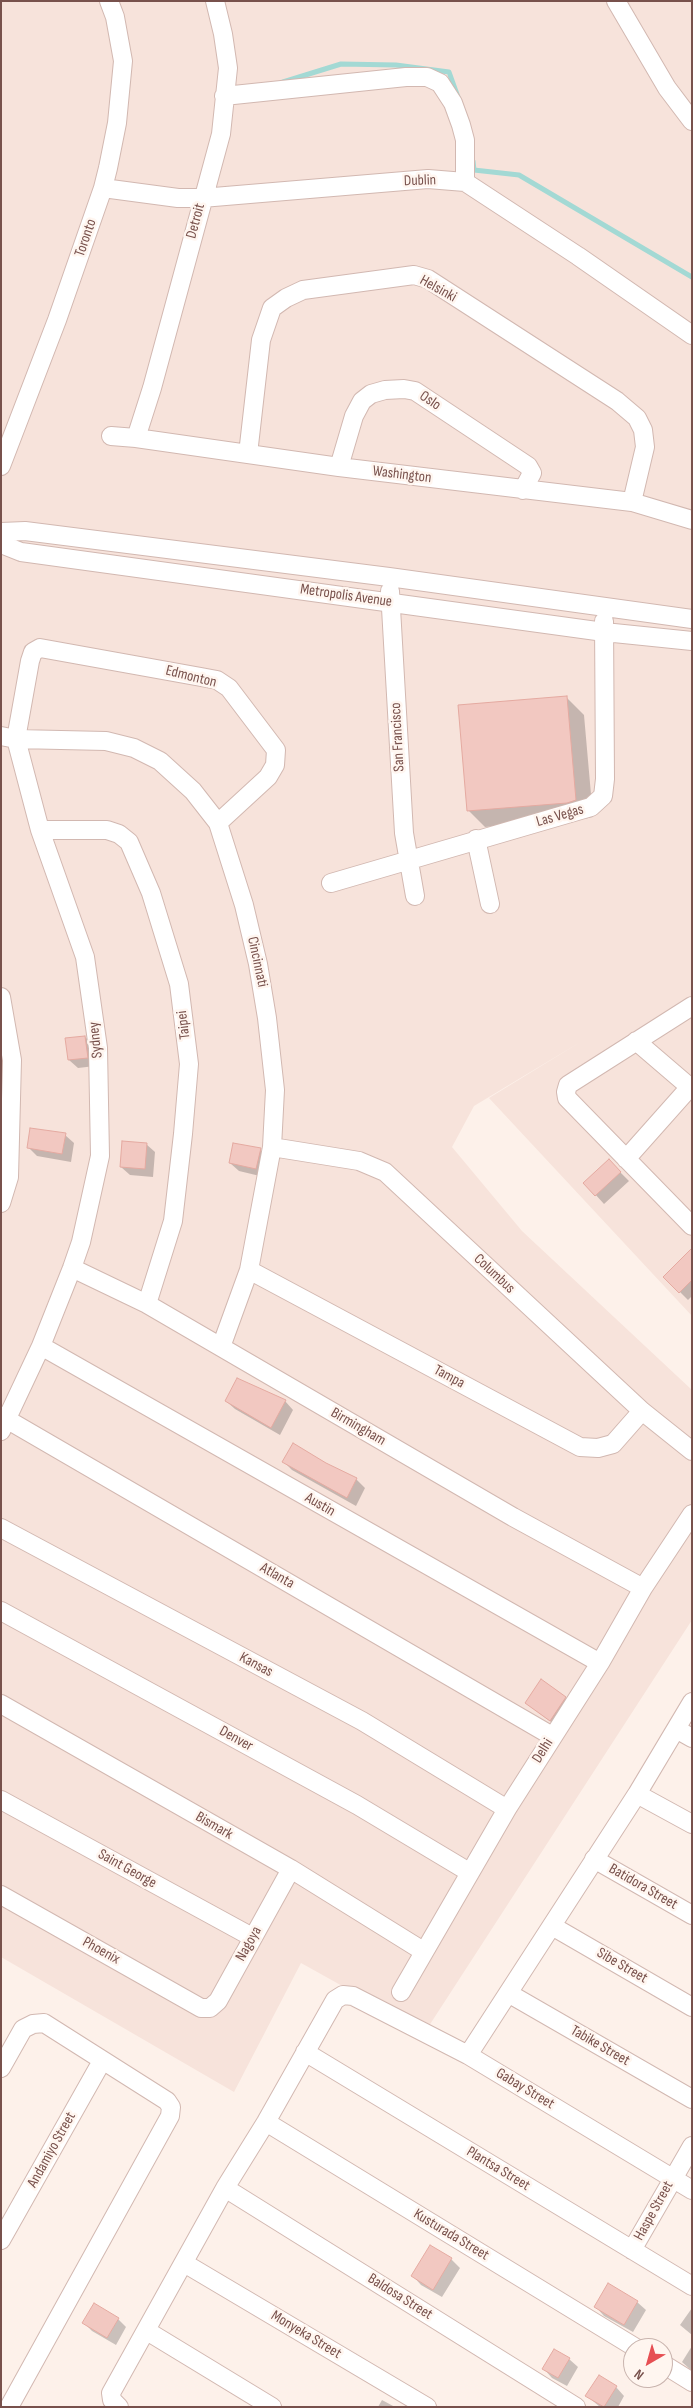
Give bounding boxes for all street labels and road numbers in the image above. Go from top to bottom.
street label: Dublin [404,171,436,191]
street label: Detroit [183,201,209,241]
street label: Toronto [71,217,101,259]
street label: Helsinki [416,272,460,306]
street label: Oslo [416,387,444,415]
street label: Washington [372,462,432,488]
street label: Metropolis Avenue [299,581,393,611]
street label: Edmonton [164,662,218,692]
street label: San Francisco [387,702,409,772]
street label: Las Vegas [534,801,586,831]
street label: Cincinnati [243,935,271,989]
street label: Taipei [173,1010,195,1040]
street label: Sydney [85,1021,107,1059]
street label: Columbus [470,1250,518,1298]
street label: Tampa [430,1361,468,1393]
street label: Birmingham [327,1404,389,1450]
street label: Austin [302,1489,338,1521]
street label: Atlanta [257,1559,297,1593]
street label: Kansas [236,1649,276,1681]
street label: Denver [216,1722,256,1756]
street label: Delhi [529,1735,557,1767]
street label: Bismark [192,1808,236,1844]
street label: Saint George [95,1846,159,1892]
street label: Batidora Street [605,1860,681,1914]
street label: Nagoya [232,1924,266,1964]
street label: Phoenix [79,1933,123,1969]
street label: Sibe Street [593,1944,651,1988]
street label: Tabike Street [567,2022,633,2070]
street label: Gabay Street [493,2065,557,2113]
street label: Andamiyo Street [24,2109,80,2191]
street label: Plantsa Street [463,2143,533,2195]
street label: Haspe Street [630,2178,678,2244]
street label: Kusturada Street [410,2205,492,2265]
street label: Baldosa Street [364,2270,436,2324]
street label: Monyeka Street [268,2307,344,2363]

